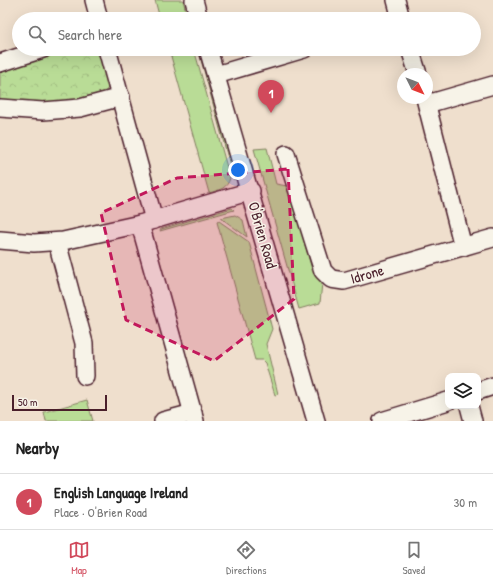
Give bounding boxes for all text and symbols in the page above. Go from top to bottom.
search box [12,12,481,56]
icon: search [26,23,48,45]
text: Search here [58,24,122,45]
north arrow [397,68,433,104]
pin: 1 [258,80,284,113]
your location [228,160,248,180]
street label: O'Brien Road [243,199,283,271]
street label: Idrone [348,259,386,289]
map controls [445,373,481,409]
button: layers [445,373,481,409]
scale bar [12,393,107,412]
text: 50 m [18,395,38,409]
text: Nearby [16,436,59,459]
text: English Language Ireland [54,482,188,503]
text: 1 [27,493,31,511]
text: 30 m [454,493,477,511]
text: Place · O'Brien Road [54,503,147,521]
tab: Map [68,539,90,577]
tab: Directions [226,539,267,577]
tab: Saved [403,539,425,577]

